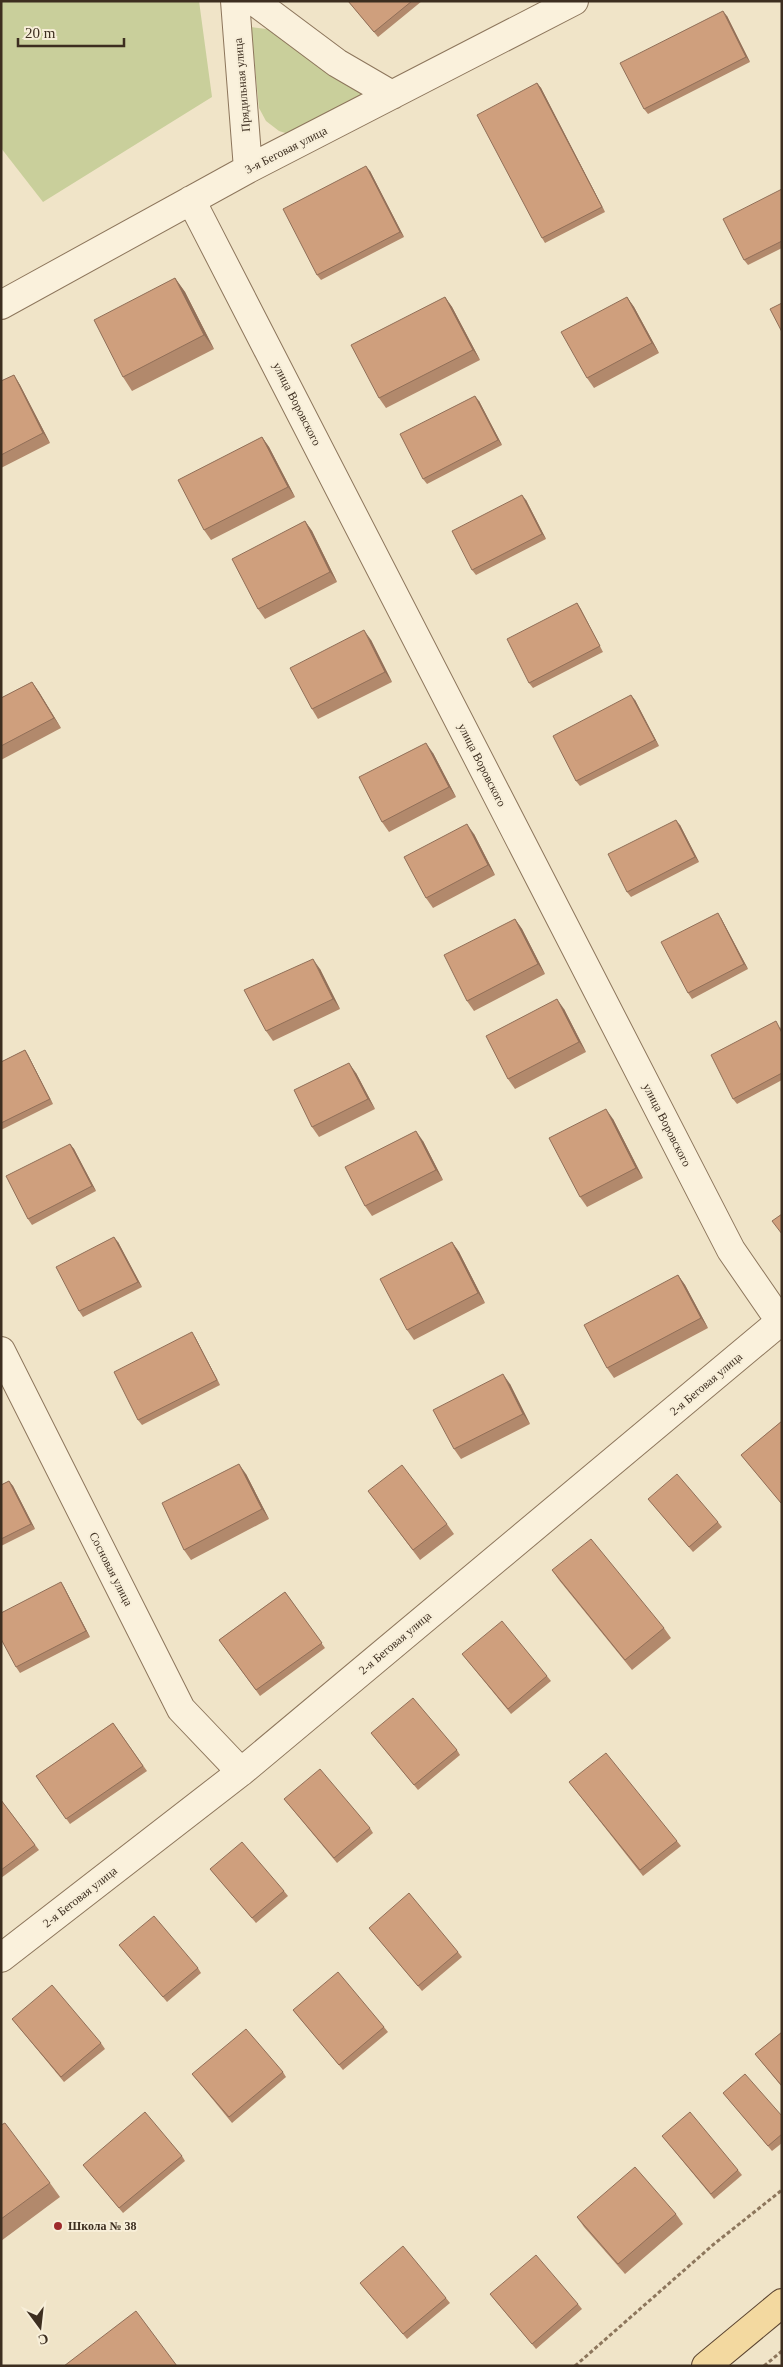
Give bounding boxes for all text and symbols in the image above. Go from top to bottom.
scale bar [18,15,124,47]
text: 20 m [25,25,56,41]
street label: Прядильная улица [231,37,253,132]
street label: 3-я Беговая улица [243,123,330,177]
street label: улица Воровского [270,360,324,448]
street label: улица Воровского [455,721,509,809]
street label: улица Воровского [640,1081,694,1169]
street label: 2-я Беговая улица [667,1349,746,1418]
street label: Сосновая улица [86,1530,136,1609]
street label: 2-я Беговая улица [356,1608,435,1677]
street label: 2-я Беговая улица [40,1863,120,1930]
place label: Школа № 38 [68,2219,137,2233]
marker: Школа № 38 [52,2220,64,2232]
north arrow [15,2302,65,2352]
text: С [36,2331,50,2348]

